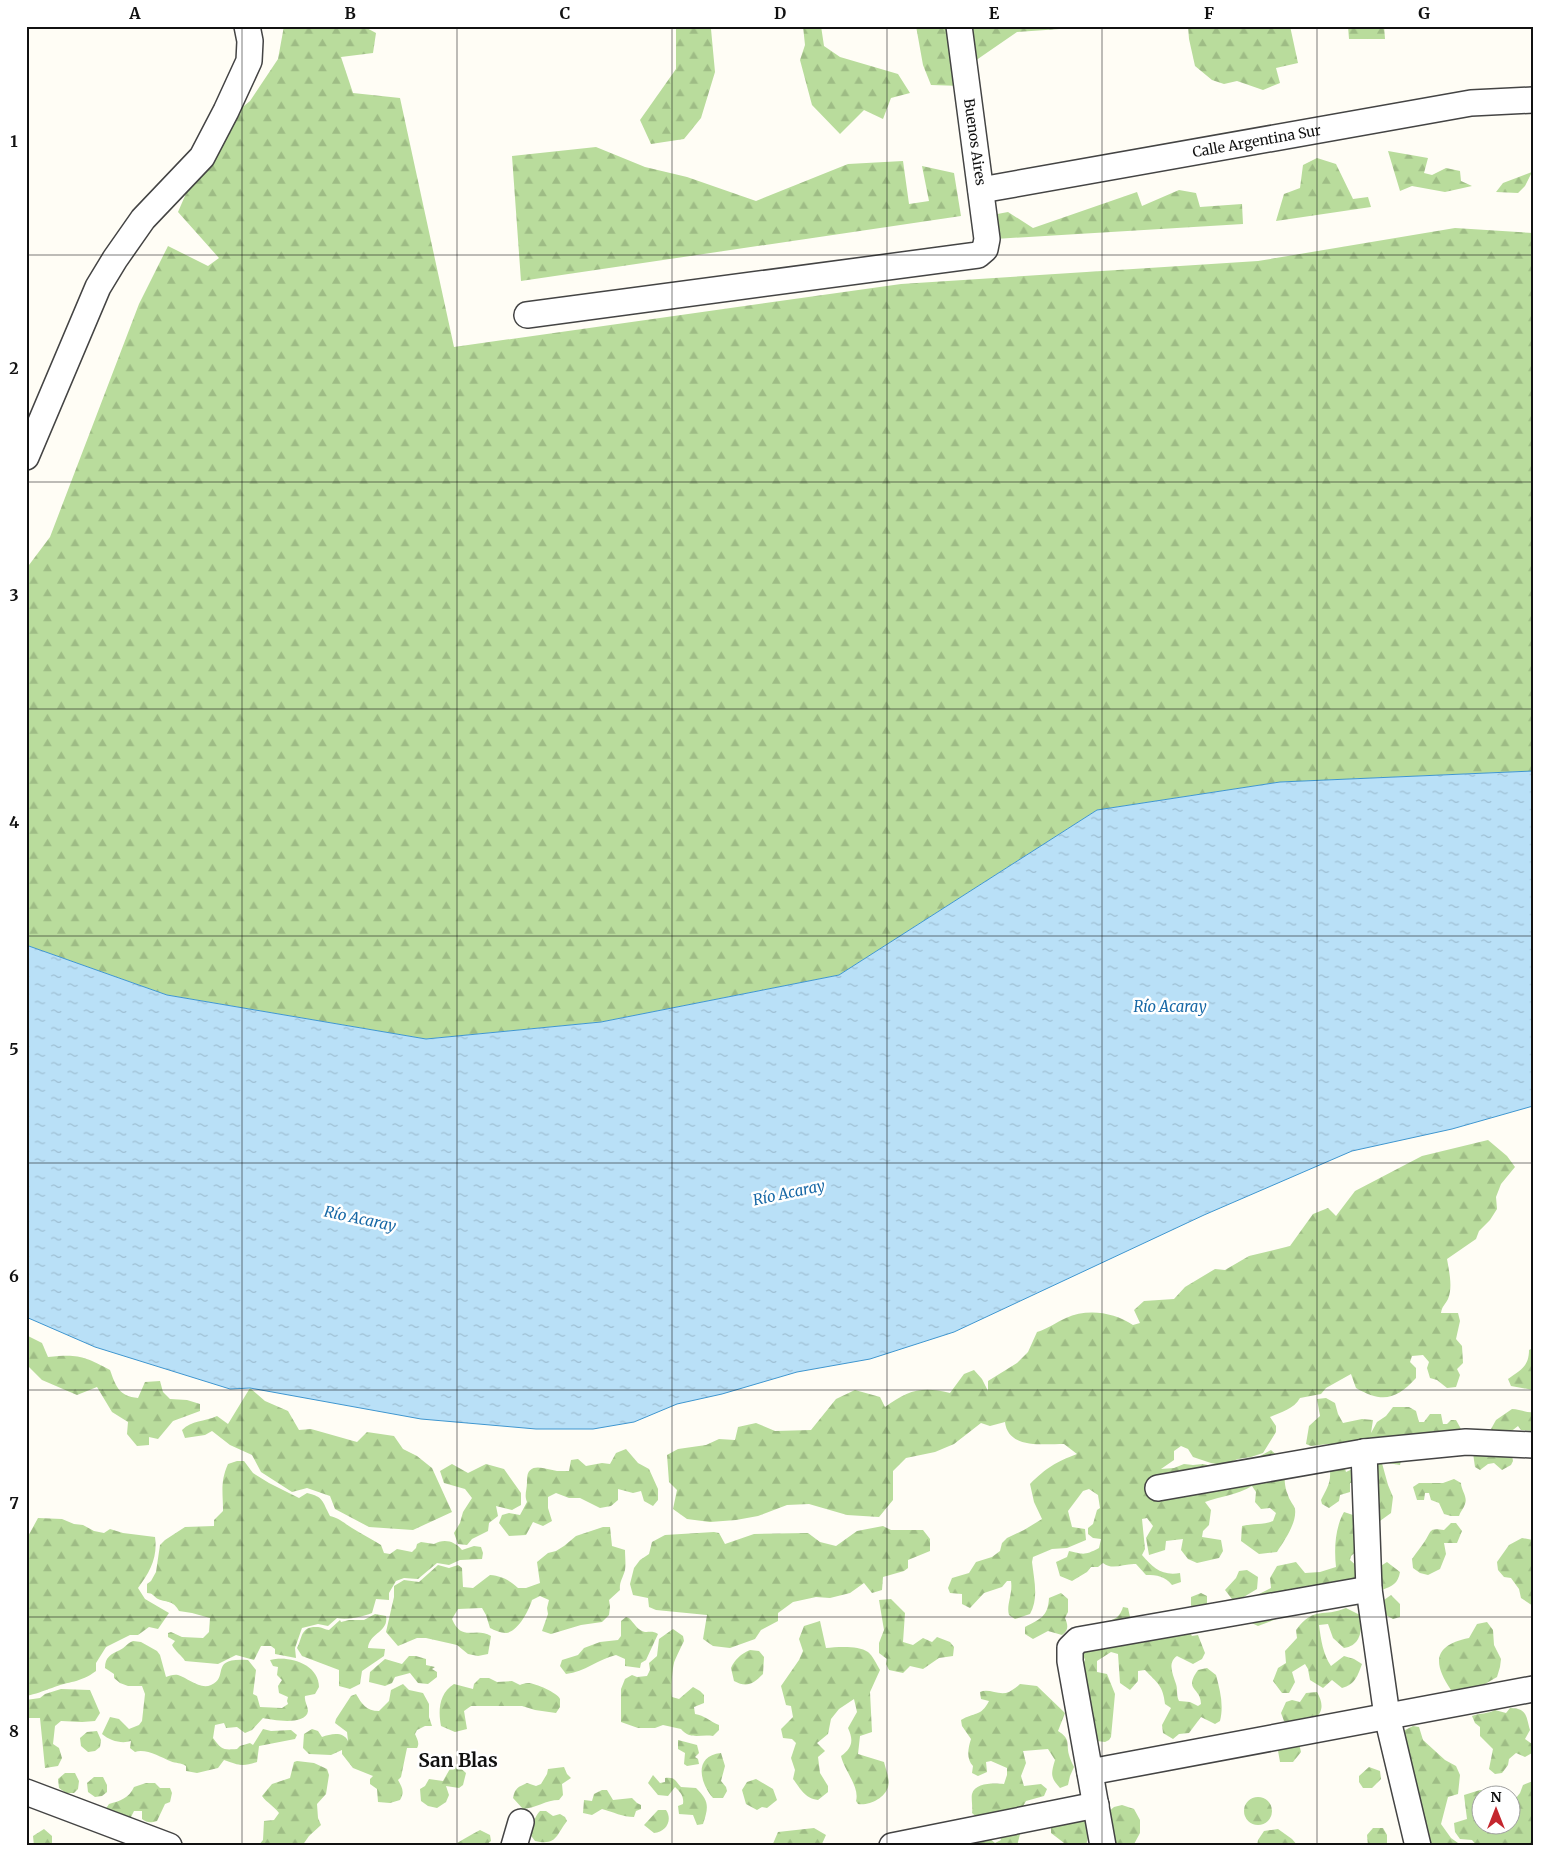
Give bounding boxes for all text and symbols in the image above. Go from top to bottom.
text: A [128,3,141,23]
text: B [344,3,356,23]
text: C [560,3,570,23]
text: D [774,3,786,23]
text: E [989,3,1000,23]
text: F [1204,3,1214,23]
text: G [1418,3,1430,23]
street label: Buenos Aires [960,97,990,187]
street label: Calle Argentina Sur [1191,121,1322,161]
text: 1 [10,131,18,151]
text: 2 [9,358,19,378]
text: 3 [9,585,19,605]
text: 4 [9,812,19,832]
water label: Río Acaray [1133,997,1207,1016]
text: 5 [9,1039,19,1059]
water label: Río Acaray [751,1176,827,1209]
water label: Río Acaray [322,1202,398,1235]
text: 6 [9,1266,19,1286]
text: 7 [9,1493,19,1513]
text: 8 [9,1721,19,1741]
district label: San Blas [418,1748,498,1772]
north arrow [1472,1784,1522,1834]
text: N [1490,1788,1502,1806]

